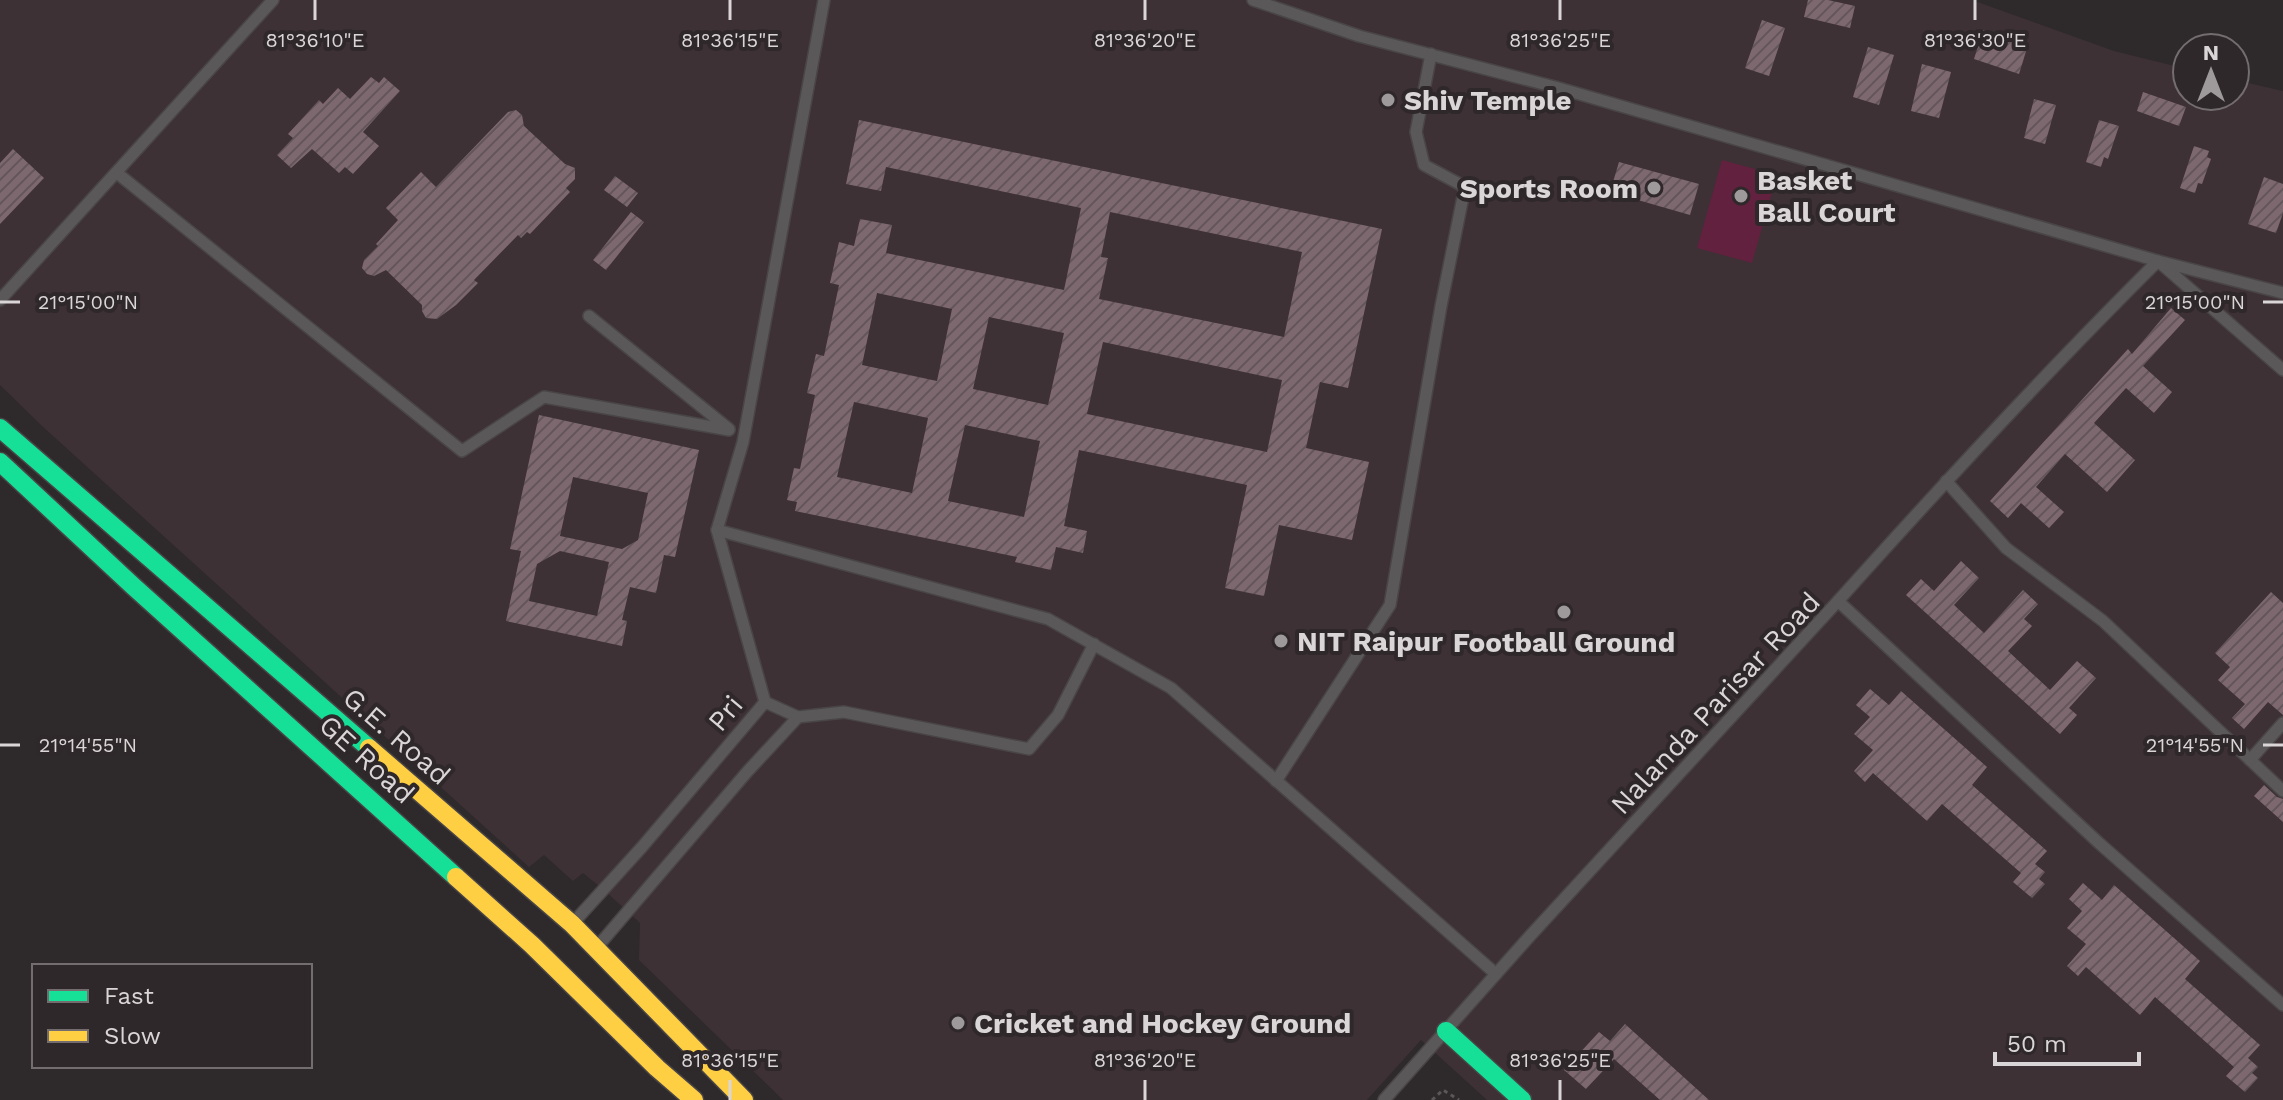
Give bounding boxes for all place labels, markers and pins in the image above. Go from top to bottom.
place label: Shiv Temple [1404,84,1571,117]
marker: Shiv Temple [1379,91,1397,109]
place label: Basket Ball Court [1757,164,1895,229]
place label: Sports Room [1460,172,1638,205]
marker: Sports Room [1645,179,1663,197]
marker: Basket Ball Court [1732,187,1750,205]
marker: Football Ground [1555,603,1573,621]
place label: NIT Raipur [1297,625,1443,658]
place label: Football Ground [1453,626,1675,659]
marker: NIT Raipur [1272,632,1290,650]
place label: Cricket and Hockey Ground [974,1007,1351,1040]
marker: Cricket and Hockey Ground [949,1014,967,1032]

